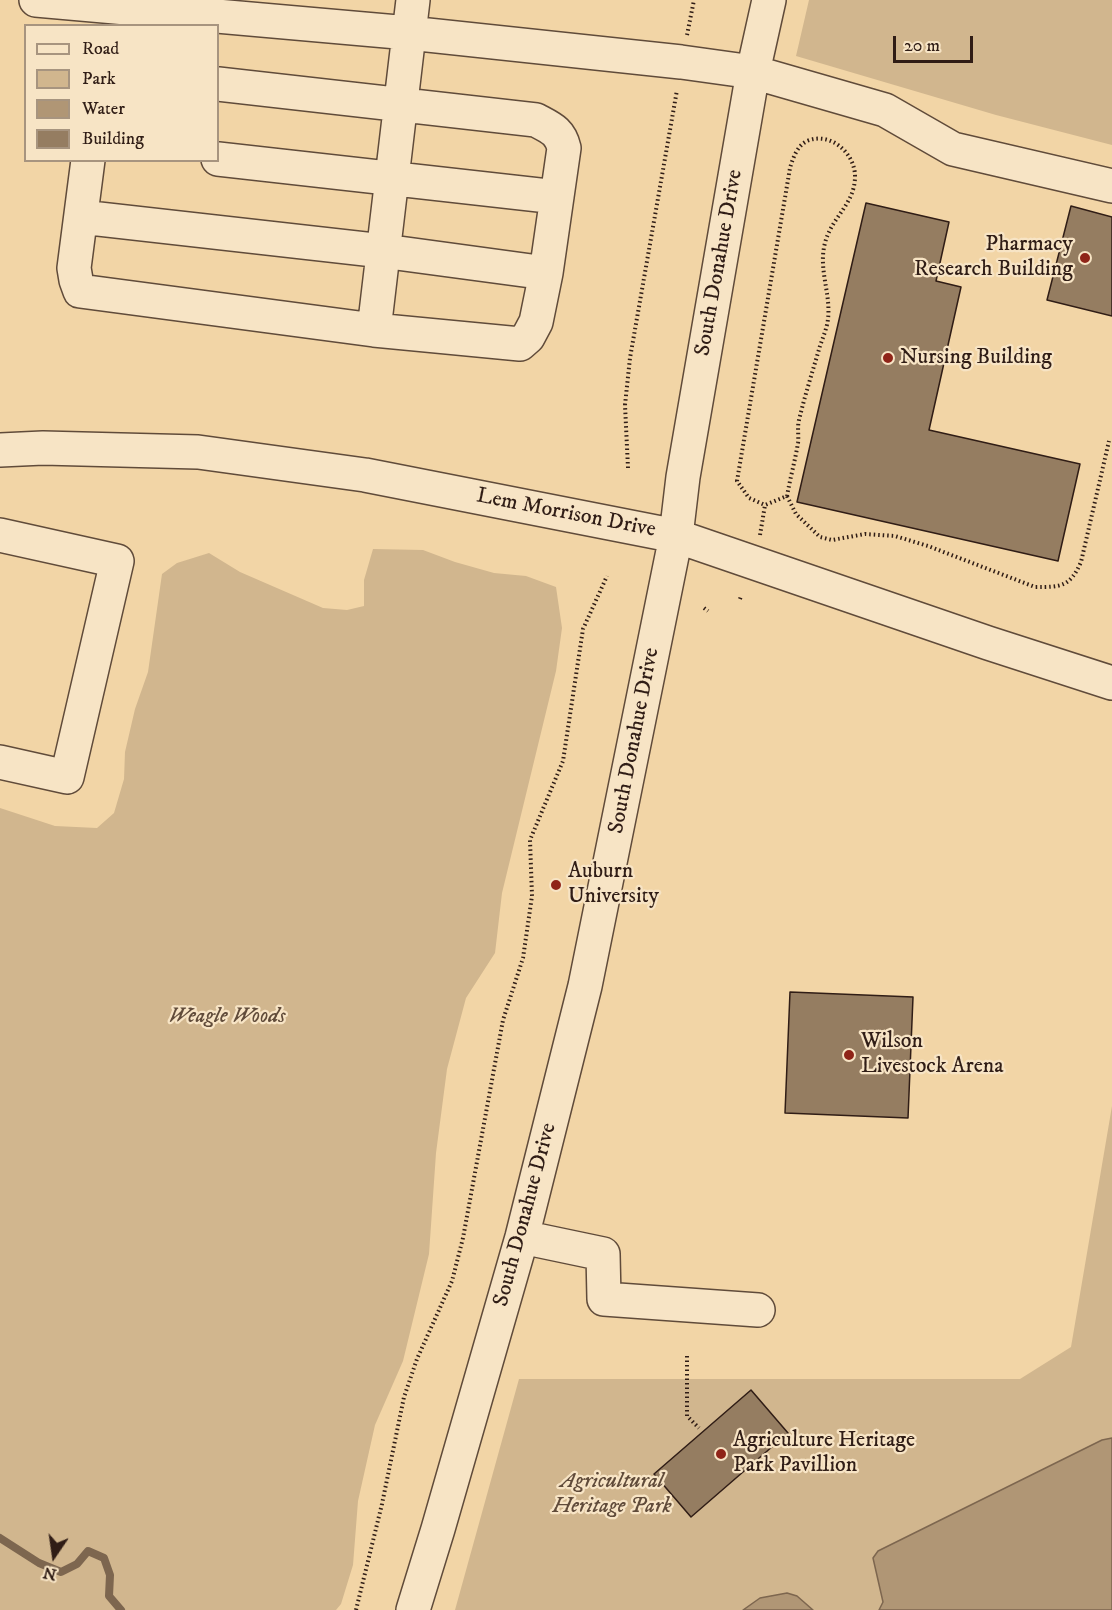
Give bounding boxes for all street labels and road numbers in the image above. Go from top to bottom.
street label: South Donahue Drive [691,168,749,358]
street label: Lem Morrison Drive [474,484,658,544]
street label: South Donahue Drive [604,646,666,836]
street label: South Donahue Drive [489,1120,563,1310]

